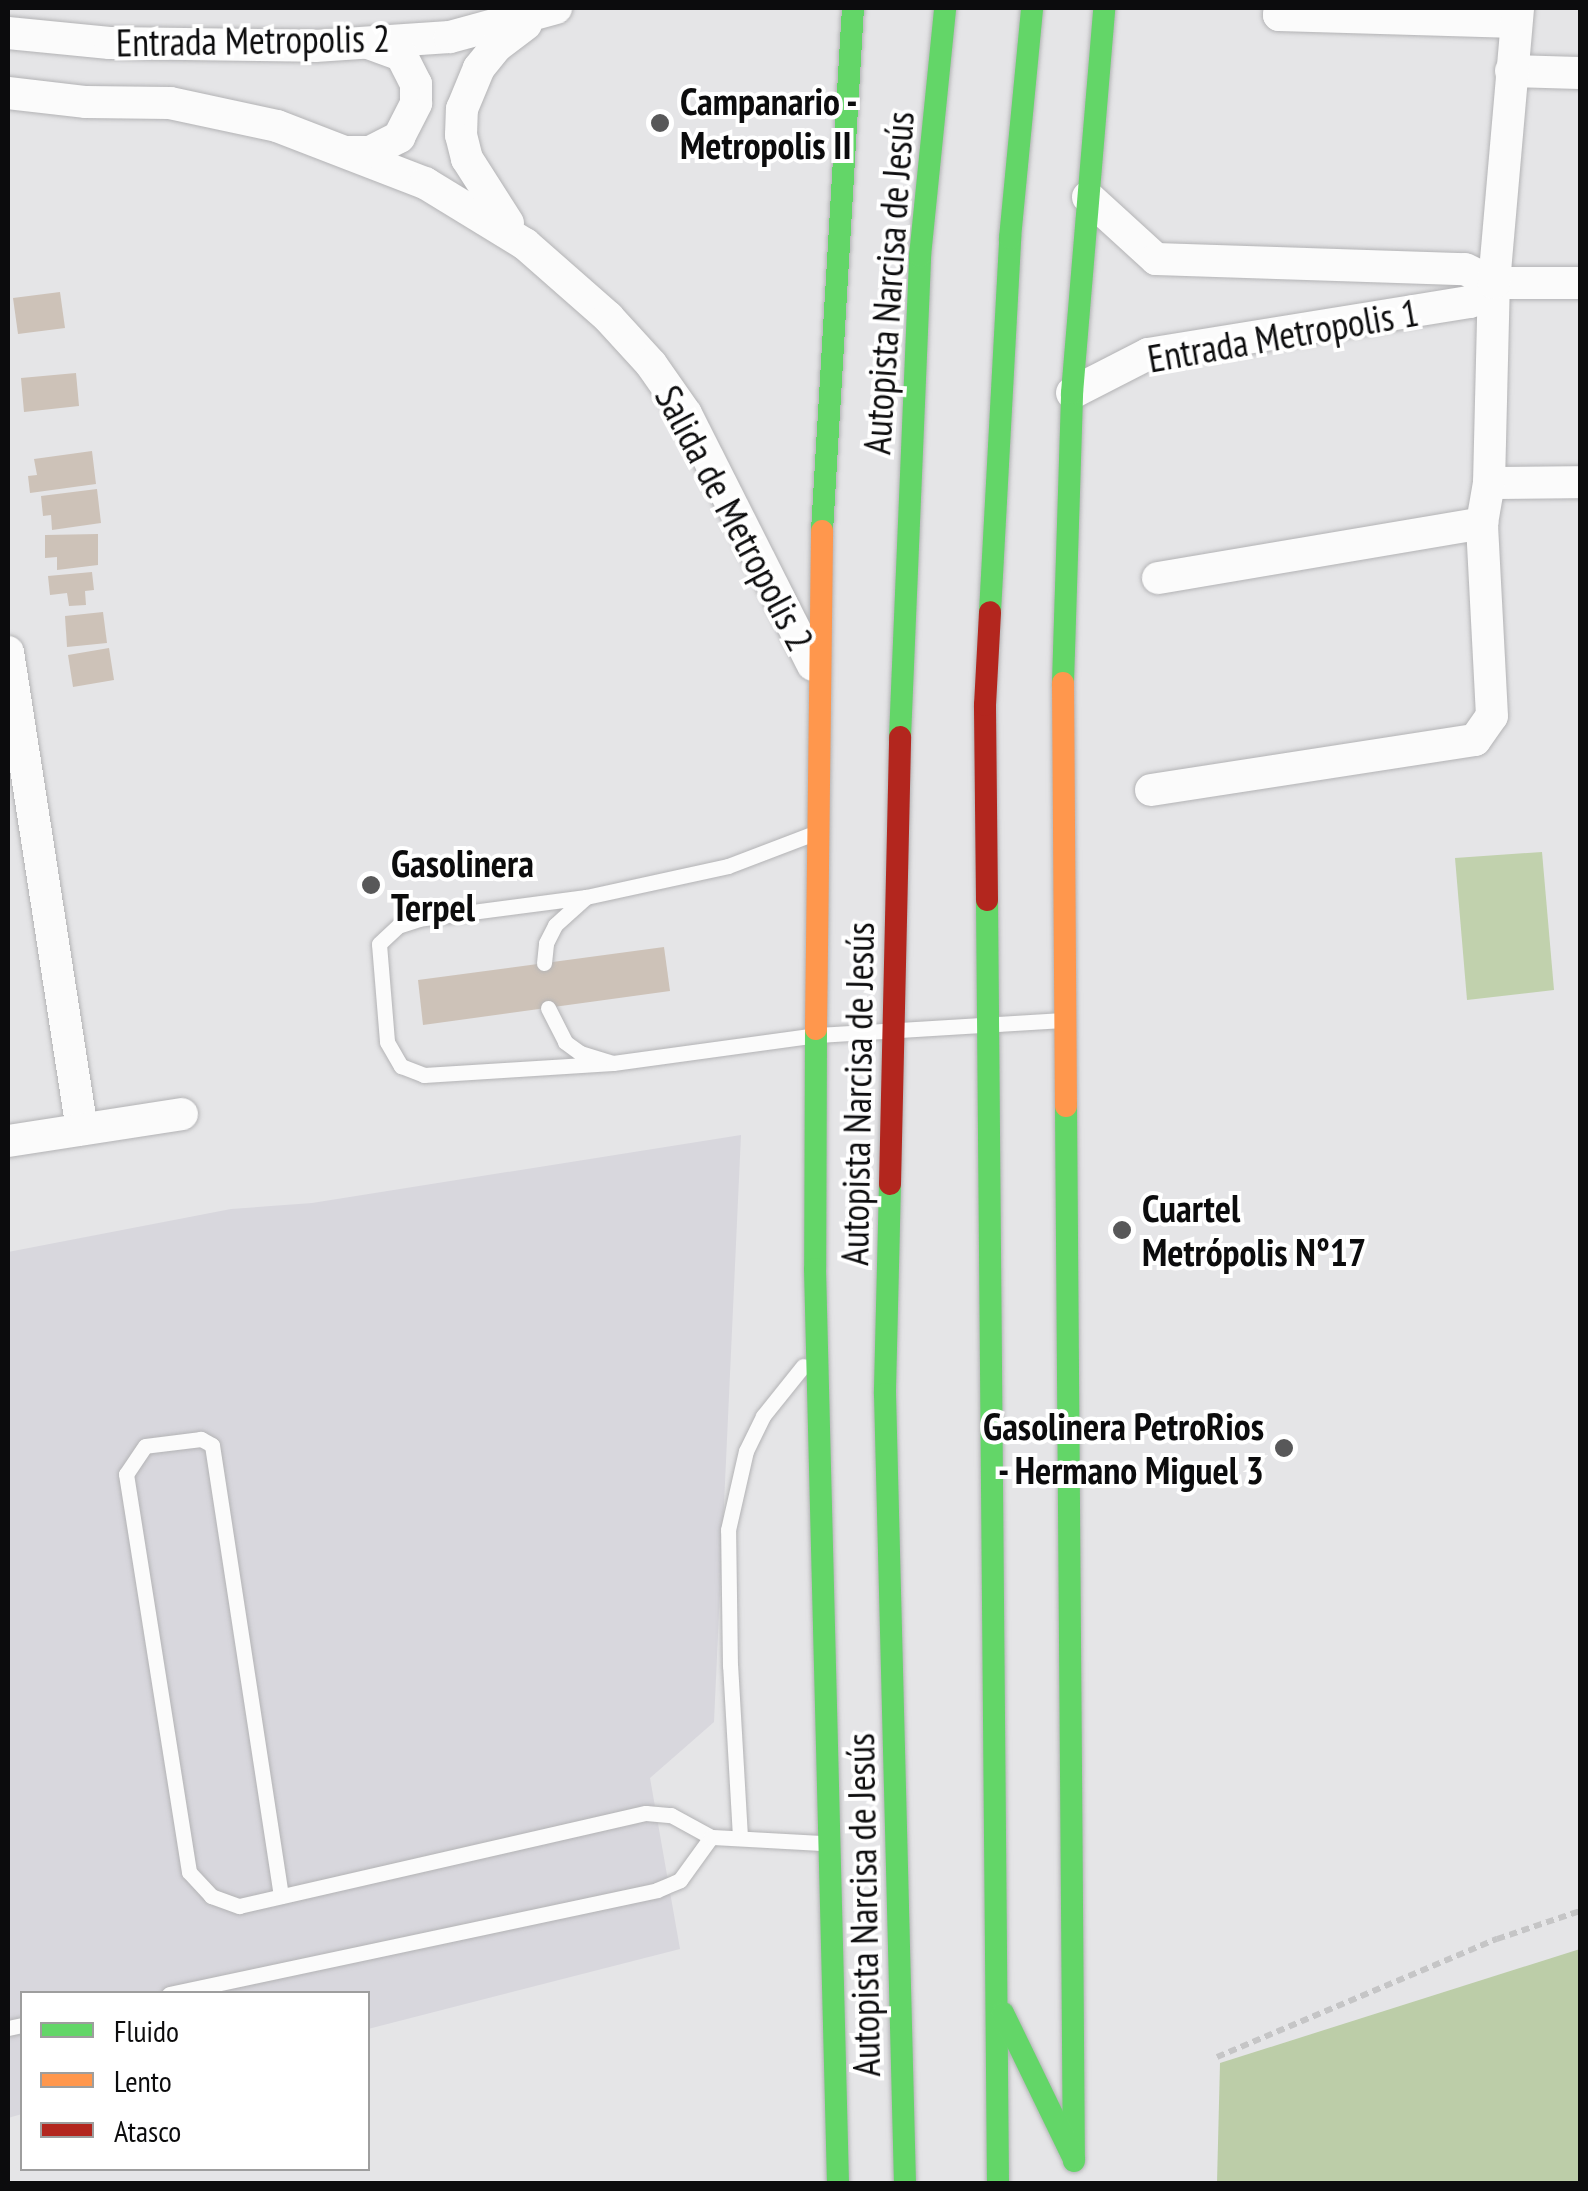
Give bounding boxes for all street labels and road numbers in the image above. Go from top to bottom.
street label: Entrada Metropolis 2 [116,15,390,65]
street label: Autopista Narcisa de Jesús [853,110,923,456]
street label: Entrada Metropolis 1 [1144,289,1422,381]
street label: Salida de Metropolis 2 [646,378,824,658]
street label: Autopista Narcisa de Jesús [831,922,883,1266]
street label: Autopista Narcisa de Jesús [837,1733,889,2077]

